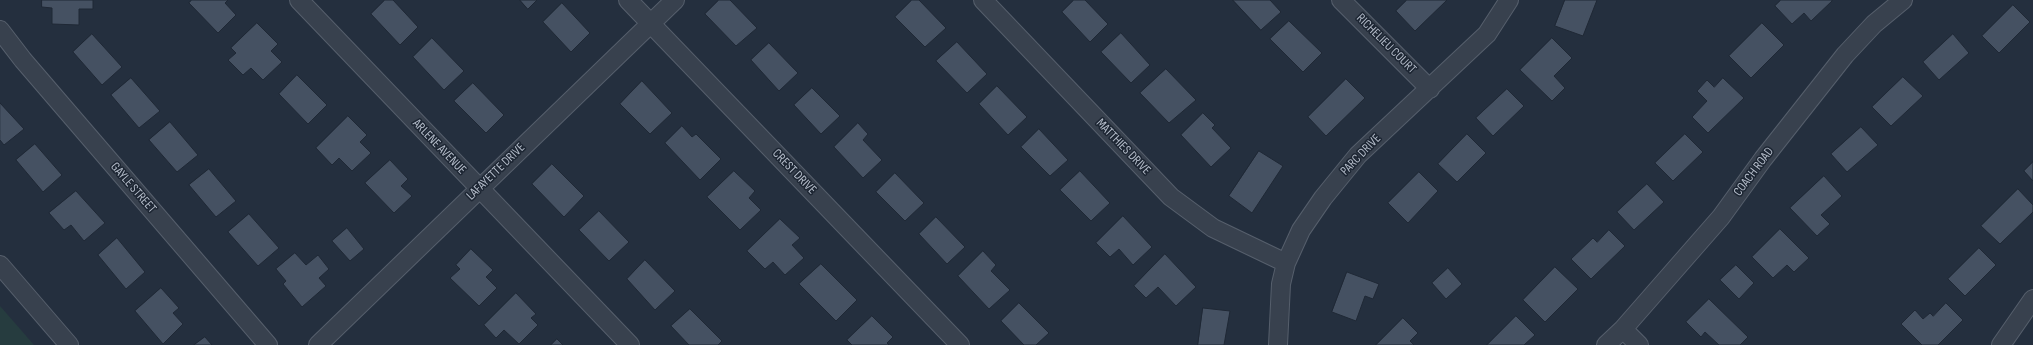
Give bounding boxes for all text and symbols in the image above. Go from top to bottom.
street label: RICHELIEU COURT [1353,11,1419,77]
street label: ARLENE AVENUE [409,116,469,178]
street label: MATTHIES DRIVE [1092,116,1154,178]
street label: PARC DRIVE [1338,131,1384,179]
street label: LAFAYETTE DRIVE [463,140,529,204]
street label: COACH ROAD [1731,144,1777,200]
street label: CREST DRIVE [769,146,819,198]
street label: GAYLE STREET [107,160,159,216]

